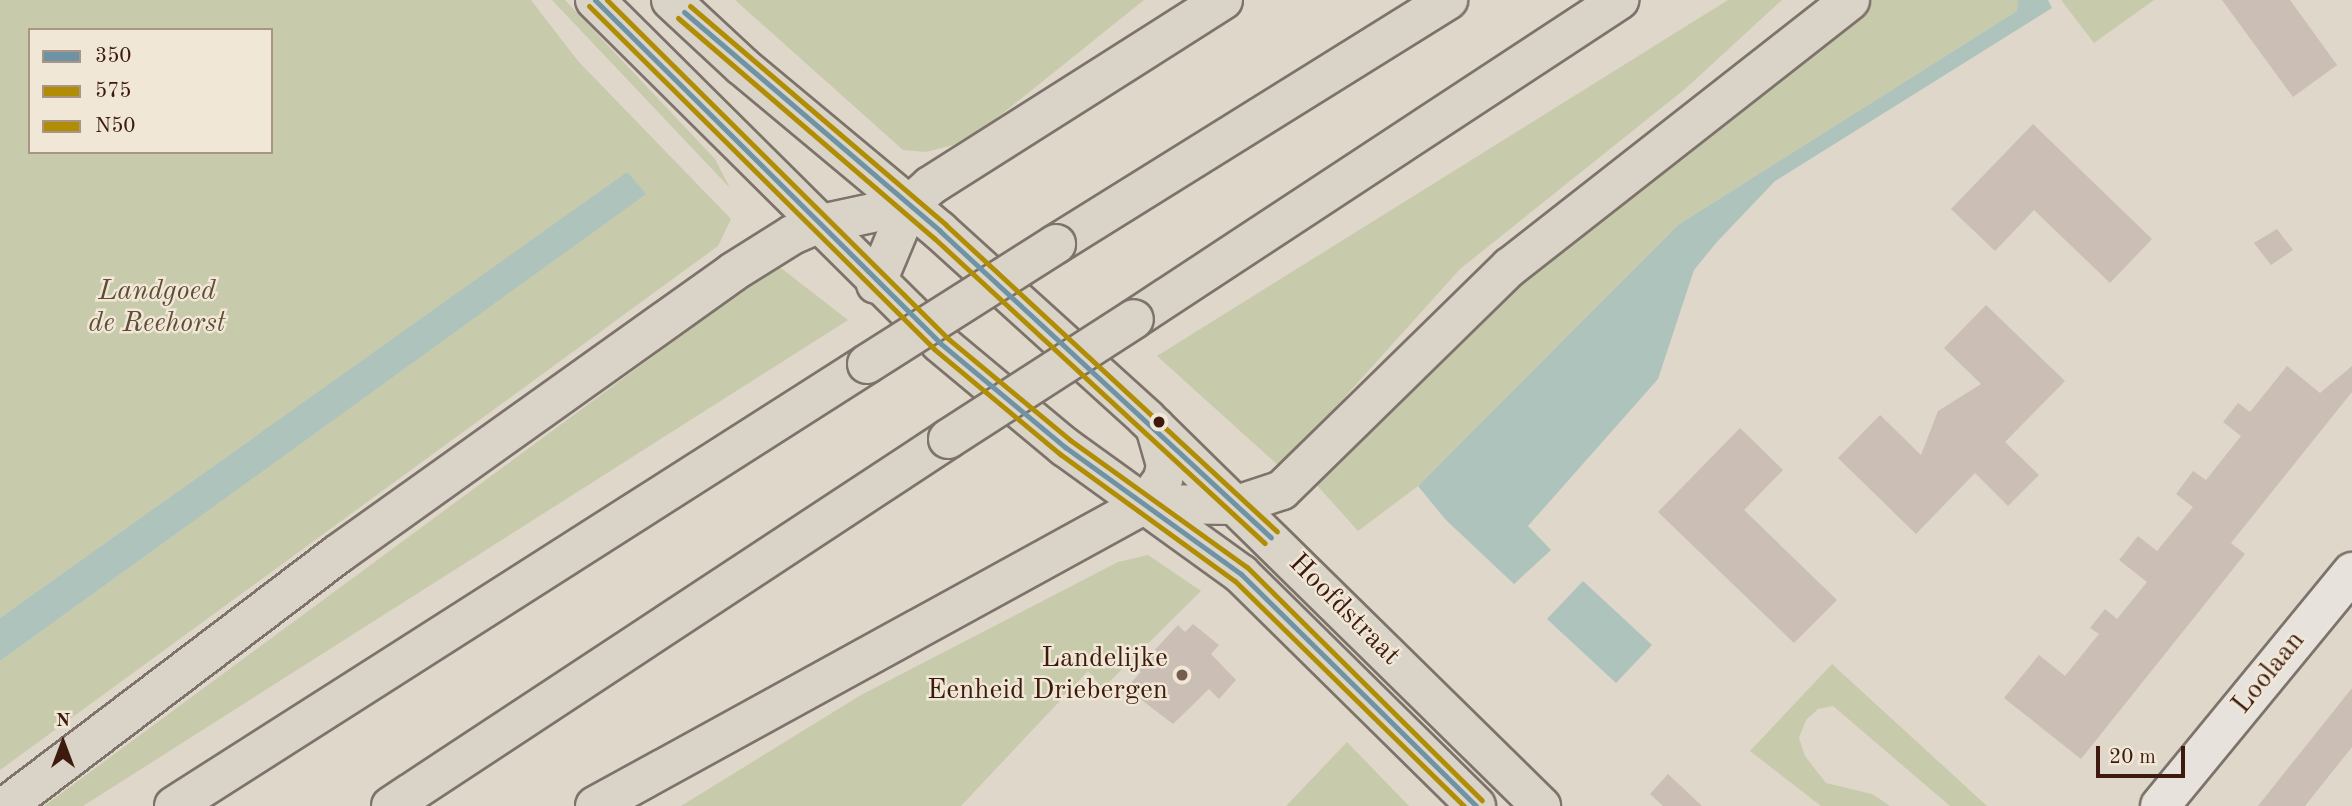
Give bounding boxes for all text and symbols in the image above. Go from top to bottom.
legend [28,28,273,154]
text: 350 [95,46,132,67]
text: 575 [95,81,132,102]
text: N50 [95,116,136,137]
park label: Landgoed de Reehorst [88,275,226,341]
unlabelled marker [1152,415,1166,429]
street label: Hoofdstraat [1281,547,1407,673]
street label: Loolaan [2225,625,2313,721]
place label: Landelijke Eenheid Driebergen [927,642,1168,708]
marker: Landelijke Eenheid Driebergen [1174,667,1190,683]
north arrow [28,708,98,778]
text: N [56,712,70,731]
scale bar [2100,732,2189,776]
text: 20 m [2109,747,2156,768]

